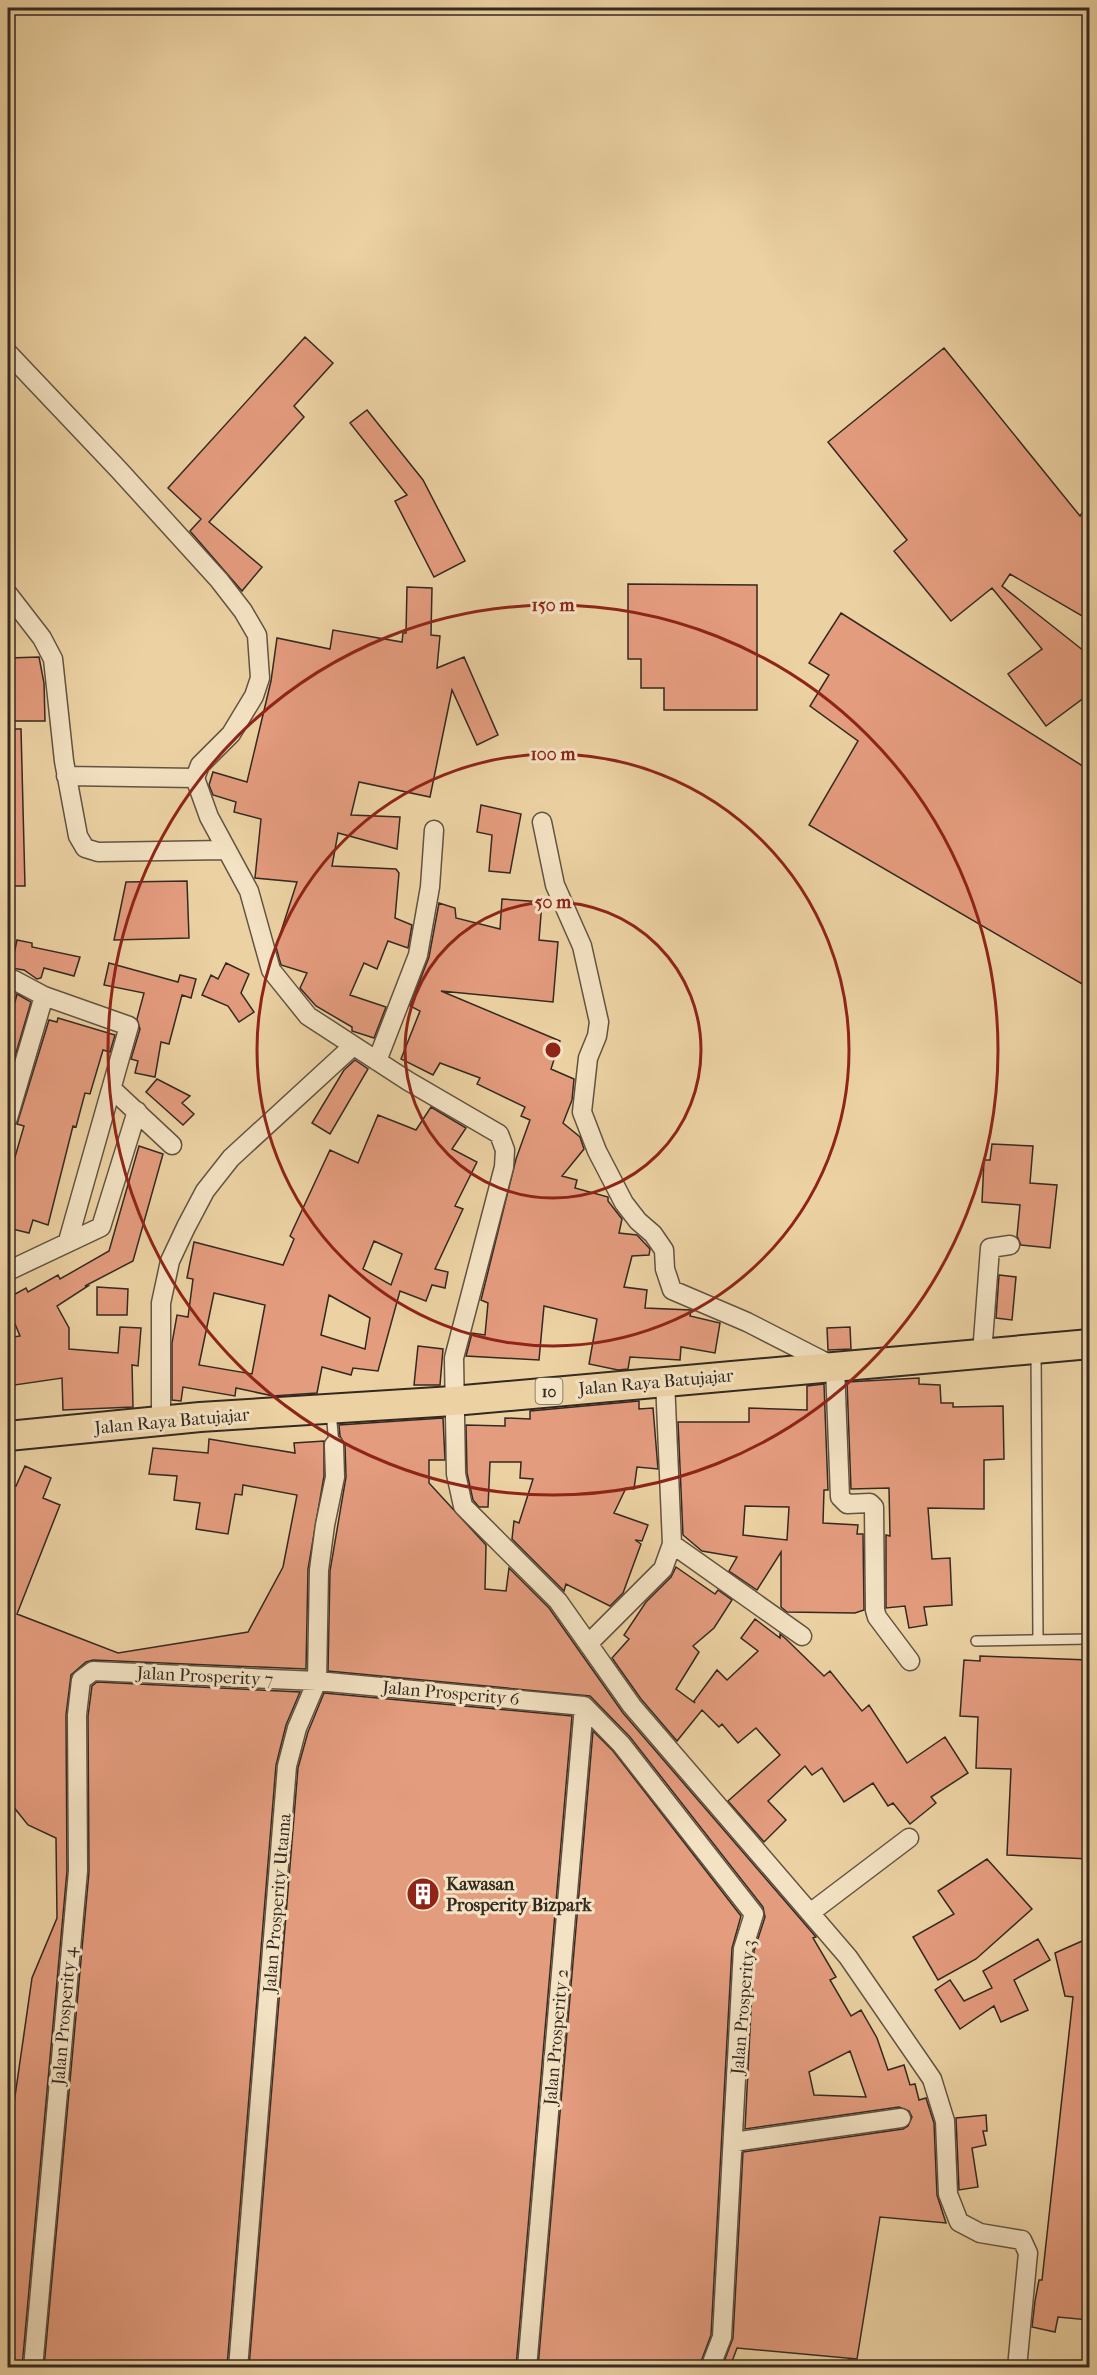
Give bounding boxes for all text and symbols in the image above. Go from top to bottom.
text: 150 m [532,595,575,616]
text: 100 m [530,744,577,765]
text: 50 m [535,892,572,913]
centre of rings [543,1040,563,1060]
street label: Jalan Raya Batujajar [576,1365,735,1400]
road number: 10 [536,1378,562,1404]
street label: Jalan Raya Batujajar [92,1404,251,1439]
street label: Jalan Prosperity 7 [134,1662,274,1691]
street label: Jalan Prosperity 6 [379,1677,521,1710]
street label: Jalan Prosperity Utama [259,1812,296,1996]
place label: Kawasan Prosperity Bizpark [446,1874,592,1916]
building icon: Kawasan Prosperity Bizpark [405,1876,441,1912]
street label: Jalan Prosperity 3 [727,1939,760,2077]
street label: Jalan Prosperity 4 [48,1946,81,2088]
street label: Jalan Prosperity 2 [540,1968,573,2108]

